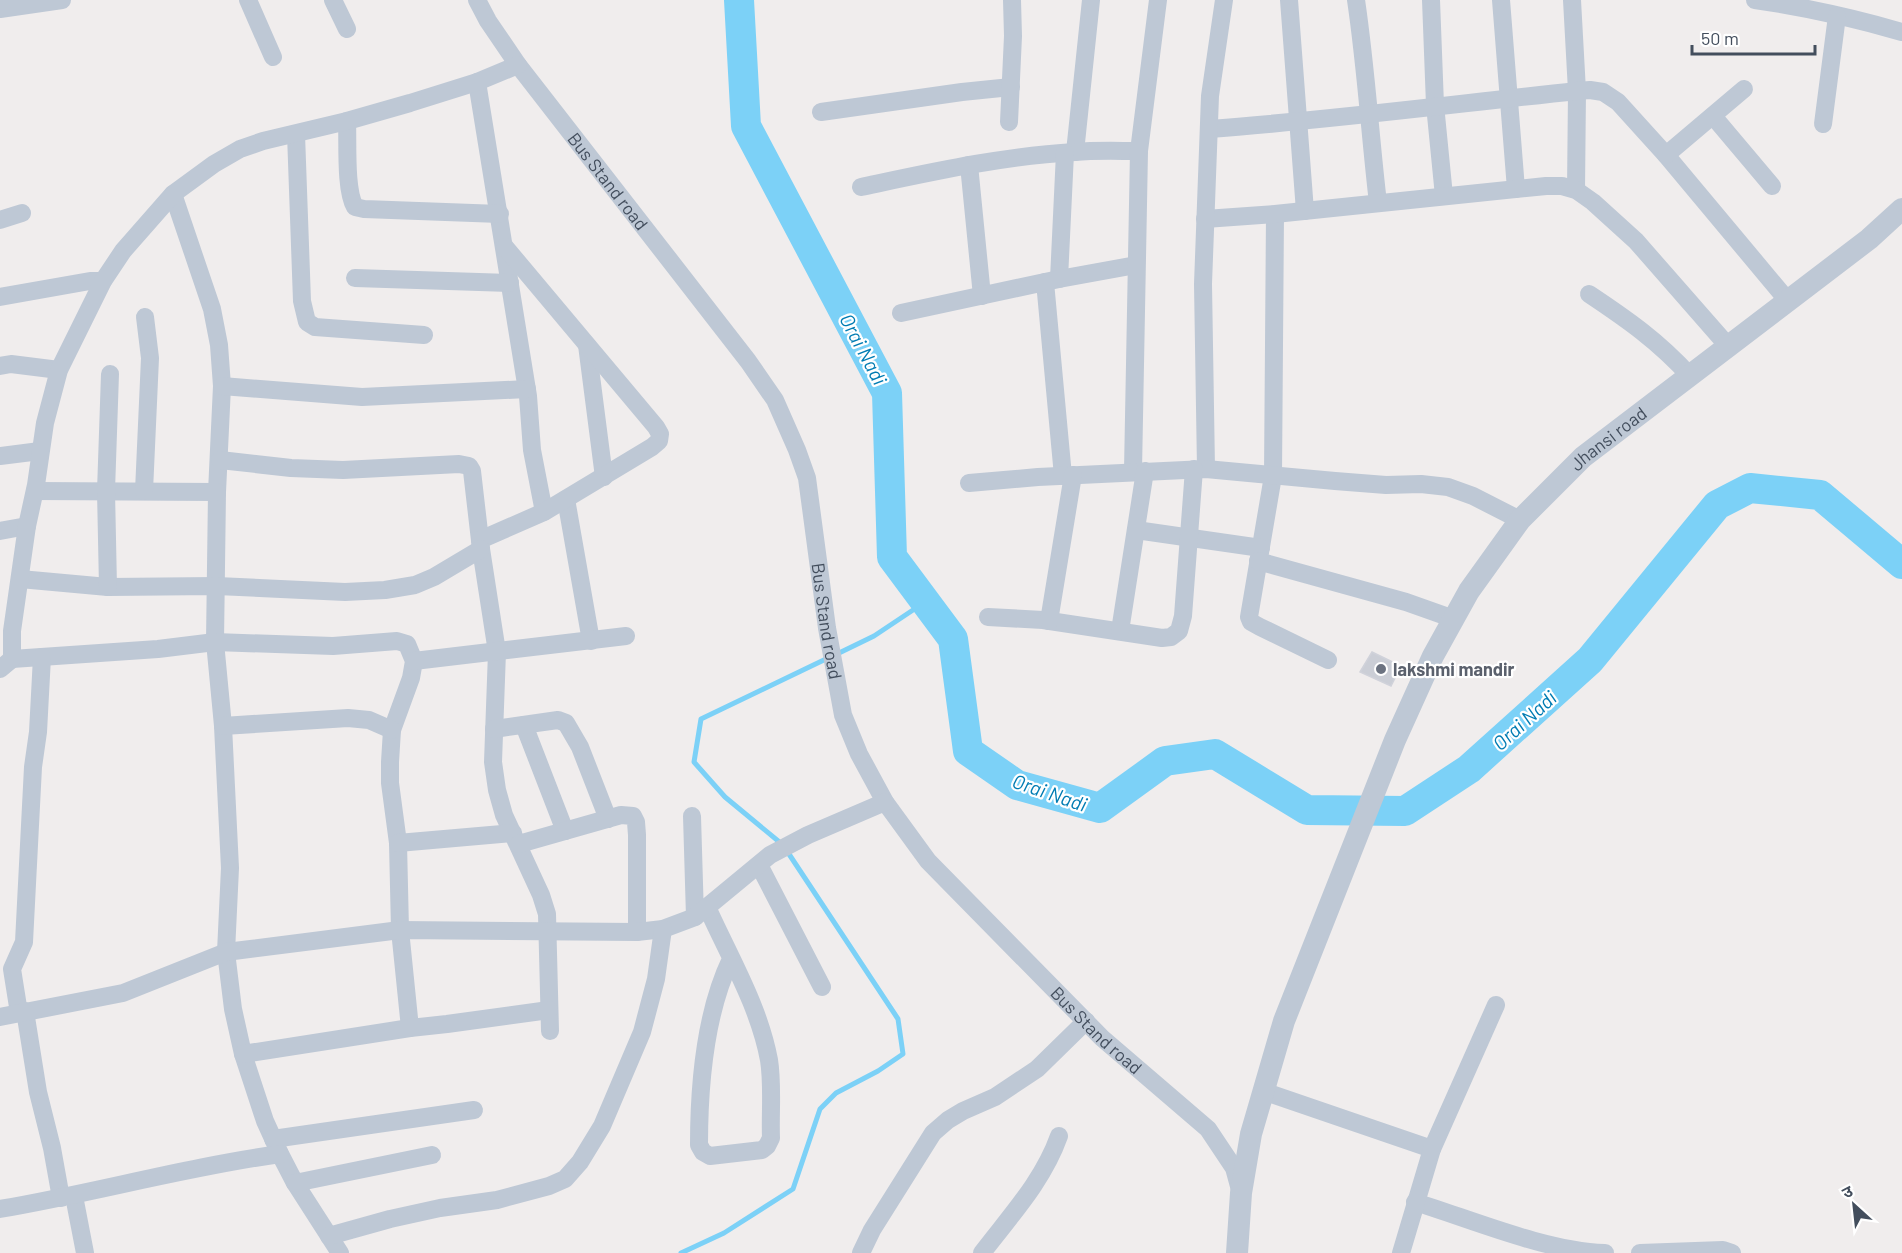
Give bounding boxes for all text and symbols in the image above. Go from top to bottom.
scale bar [1692,18,1815,56]
text: 50 m [1701,27,1739,49]
street label: Bus Stand road [563,128,653,234]
water label: Orai Nadi [835,309,893,389]
street label: Jhansi road [1565,402,1651,475]
street label: Bus Stand road [807,561,847,681]
place label: lakshmi mandir [1393,658,1514,680]
marker: lakshmi mandir [1374,662,1388,676]
water label: Orai Nadi [1487,685,1561,755]
water label: Orai Nadi [1009,768,1091,816]
street label: Bus Stand road [1046,982,1147,1079]
north arrow [1824,1175,1884,1235]
text: उ [1838,1180,1856,1202]

